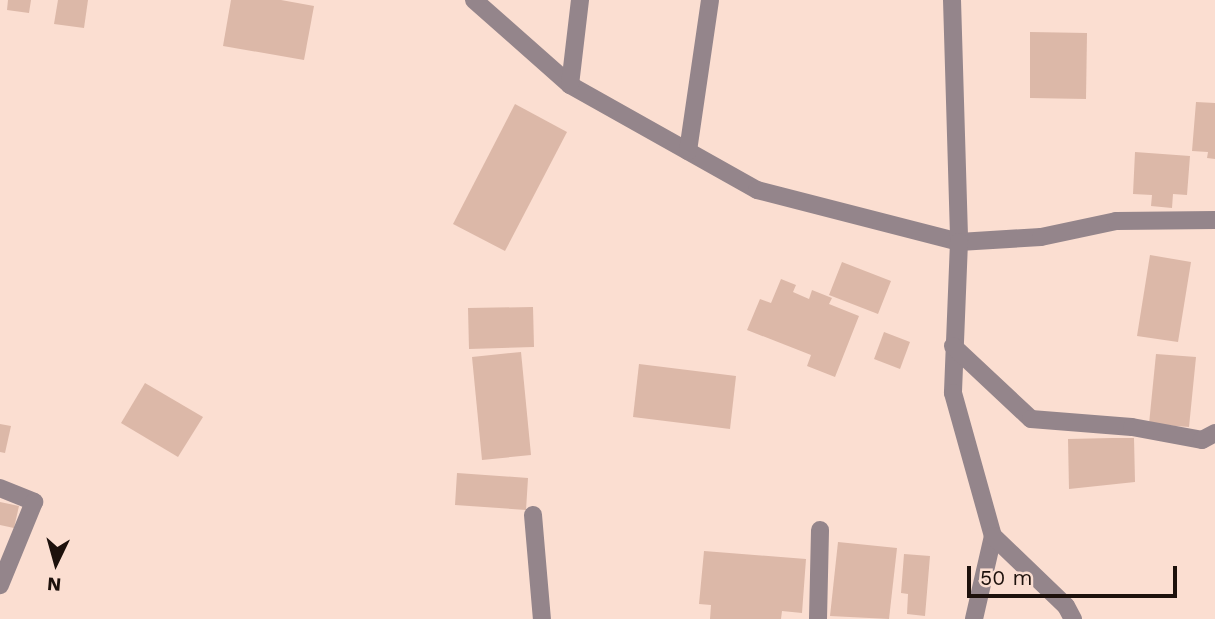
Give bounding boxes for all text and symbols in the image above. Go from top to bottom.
north arrow [21,528,91,598]
scale bar [970,552,1180,596]
text: 50 m [980,565,1032,590]
text: N [46,572,62,596]

